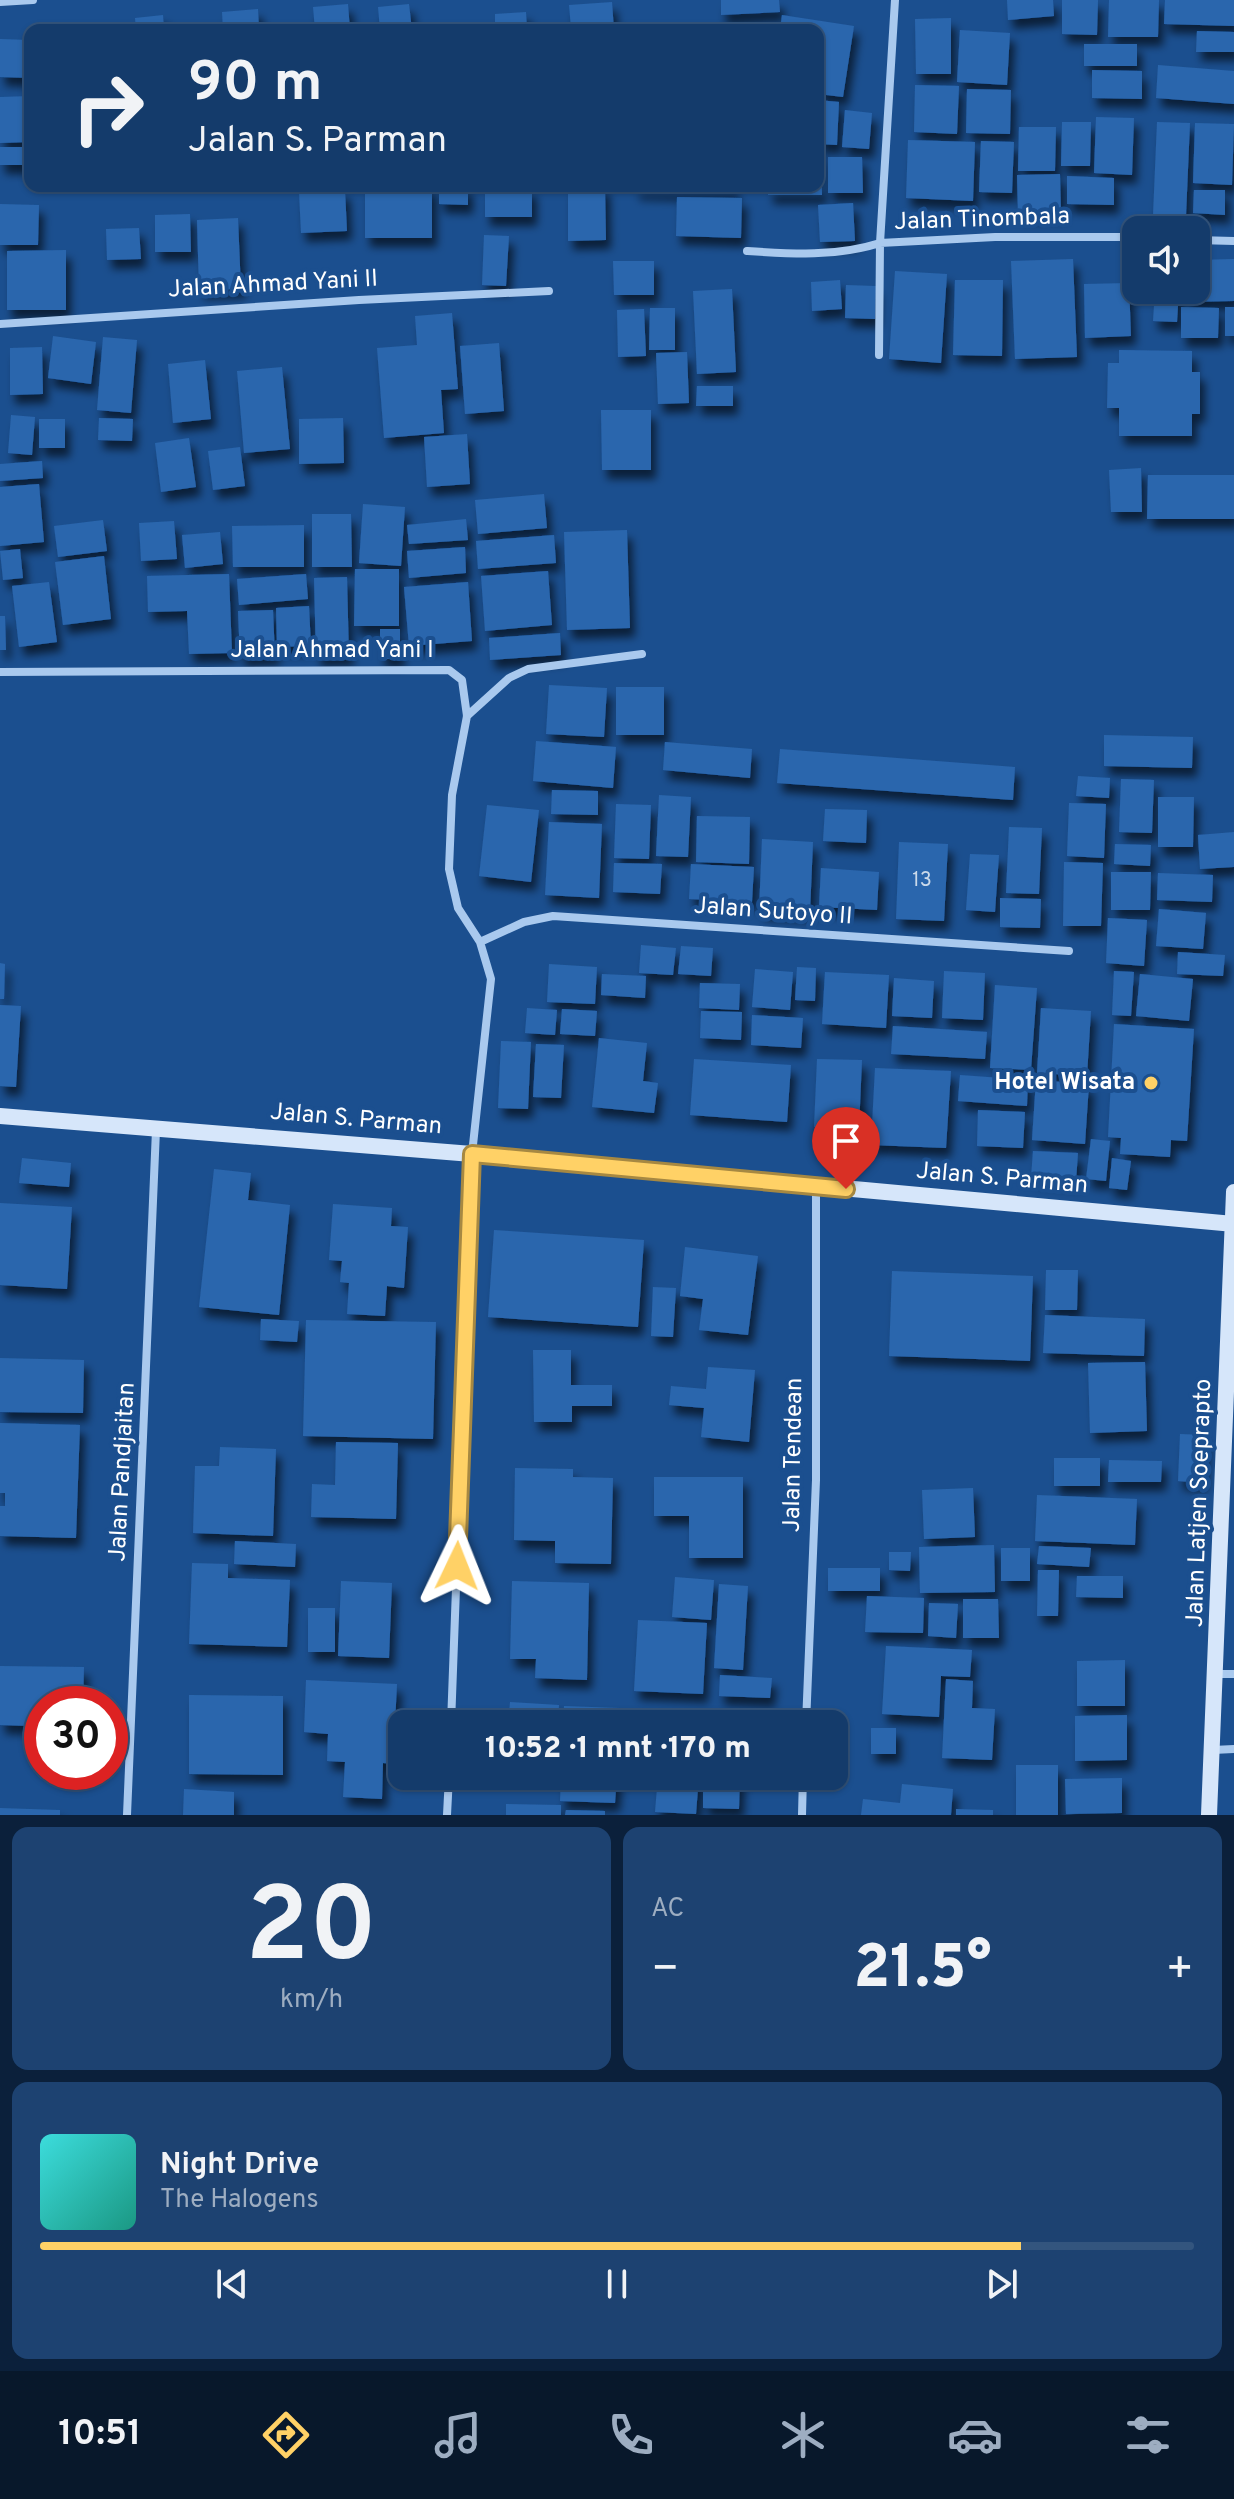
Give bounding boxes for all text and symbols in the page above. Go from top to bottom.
text: 90 m [188,50,323,120]
icon: right [56,56,160,160]
text: Jalan S. Parman [188,119,447,165]
street label: Jalan Tinombala [893,202,1071,238]
map controls [1122,216,1210,304]
button: sound [1122,216,1210,304]
street label: Jalan Ahmad Yani II [167,265,379,305]
street label: Jalan Ahmad Yani I [230,636,434,666]
house number: 13 [912,868,932,894]
street label: Jalan Sutoyo II [693,891,853,933]
place label: Hotel Wisata [994,1068,1135,1098]
marker: Hotel Wisata [1142,1074,1160,1092]
street label: Jalan S. Parman [269,1098,443,1142]
pin [812,1107,880,1189]
icon: arrive [824,1119,868,1163]
street label: Jalan S. Parman [915,1157,1089,1201]
street label: Jalan Tendean [778,1377,810,1533]
street label: Jalan Latjen Soeprapto [1181,1378,1219,1628]
street label: Jalan Pandjaitan [103,1381,143,1563]
position arrow [415,1524,499,1608]
speed limit sign: 30 [24,1686,128,1790]
text: 10:52 · 1 mnt · 170 m [485,1731,751,1768]
text: 20 [246,1866,377,1998]
text: AC [651,1893,684,1926]
text: 21.5° [853,1933,992,2009]
text: − [651,1943,679,1999]
text: + [1166,1943,1194,1999]
text: km/h [280,1984,343,2017]
text: Night Drive [160,2147,319,2184]
text: The Halogens [160,2184,319,2217]
icon: previous [210,2262,254,2306]
icon: pause [595,2262,639,2306]
icon: next [980,2262,1024,2306]
icon: directions [258,2407,314,2463]
icon: music [430,2407,486,2463]
icon: phone [603,2407,659,2463]
icon: climate [775,2407,831,2463]
icon: car [947,2407,1003,2463]
icon: filters [1120,2407,1176,2463]
text: 10:51 [58,2412,141,2458]

